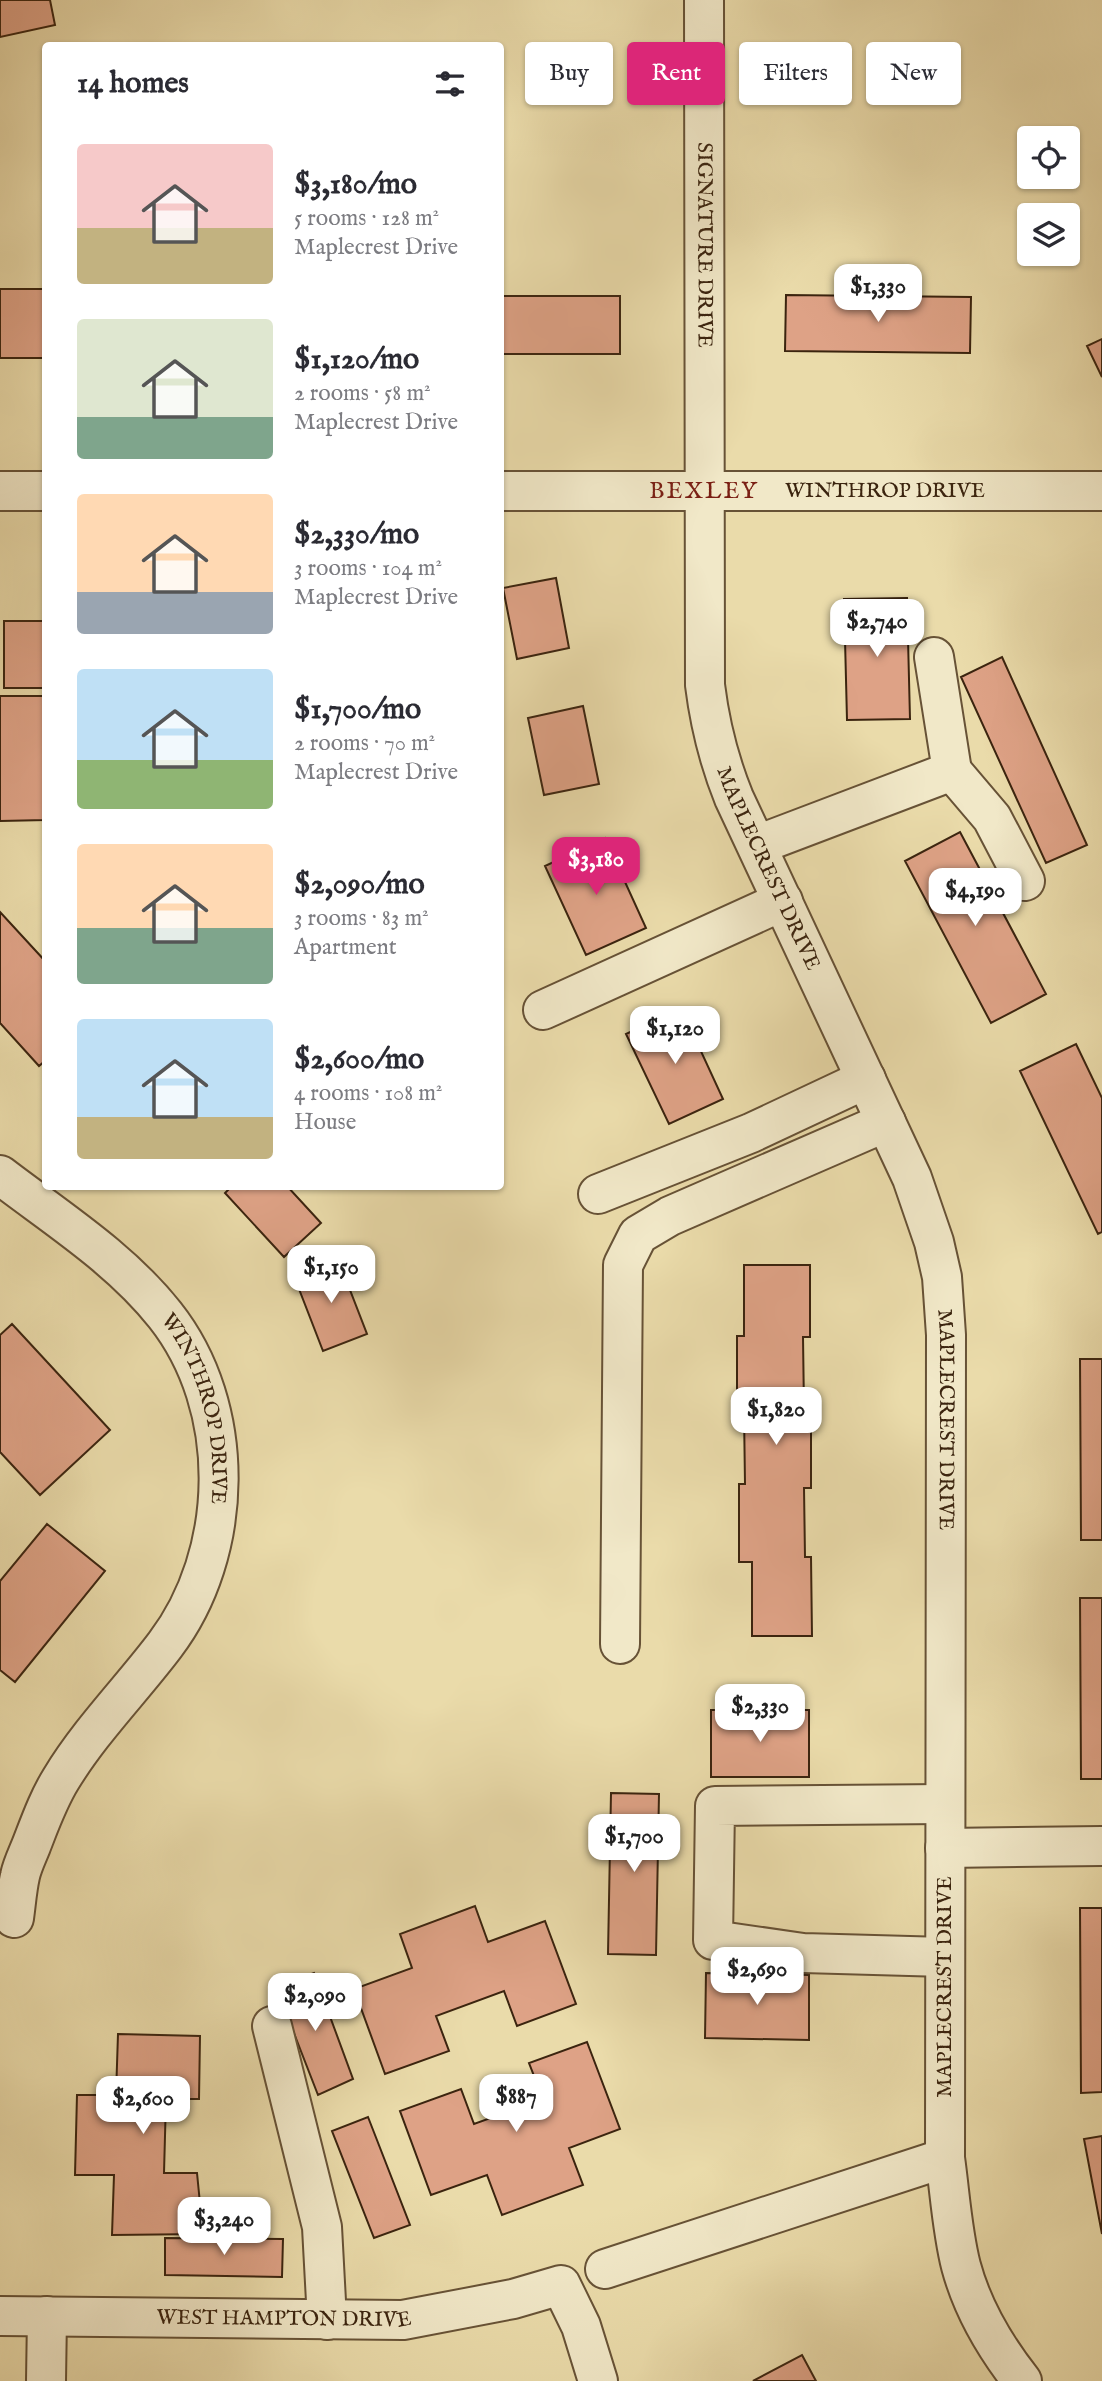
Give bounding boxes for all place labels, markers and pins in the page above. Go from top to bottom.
pin: $1,330 [821,264,935,324]
pin: $2,740 [820,600,934,659]
pin: $3,180 [539,838,653,897]
pin: $4,190 [918,869,1032,928]
pin: $1,120 [618,1006,732,1066]
pin: $1,150 [274,1246,388,1305]
pin: $1,820 [719,1388,833,1447]
pin: $2,330 [703,1684,817,1744]
pin: $1,700 [577,1814,691,1874]
pin: $2,690 [700,1948,814,2007]
pin: $2,090 [258,1974,372,2033]
pin: $887 [475,2074,557,2134]
pin: $2,600 [86,2076,200,2136]
pin: $3,240 [167,2198,281,2257]

